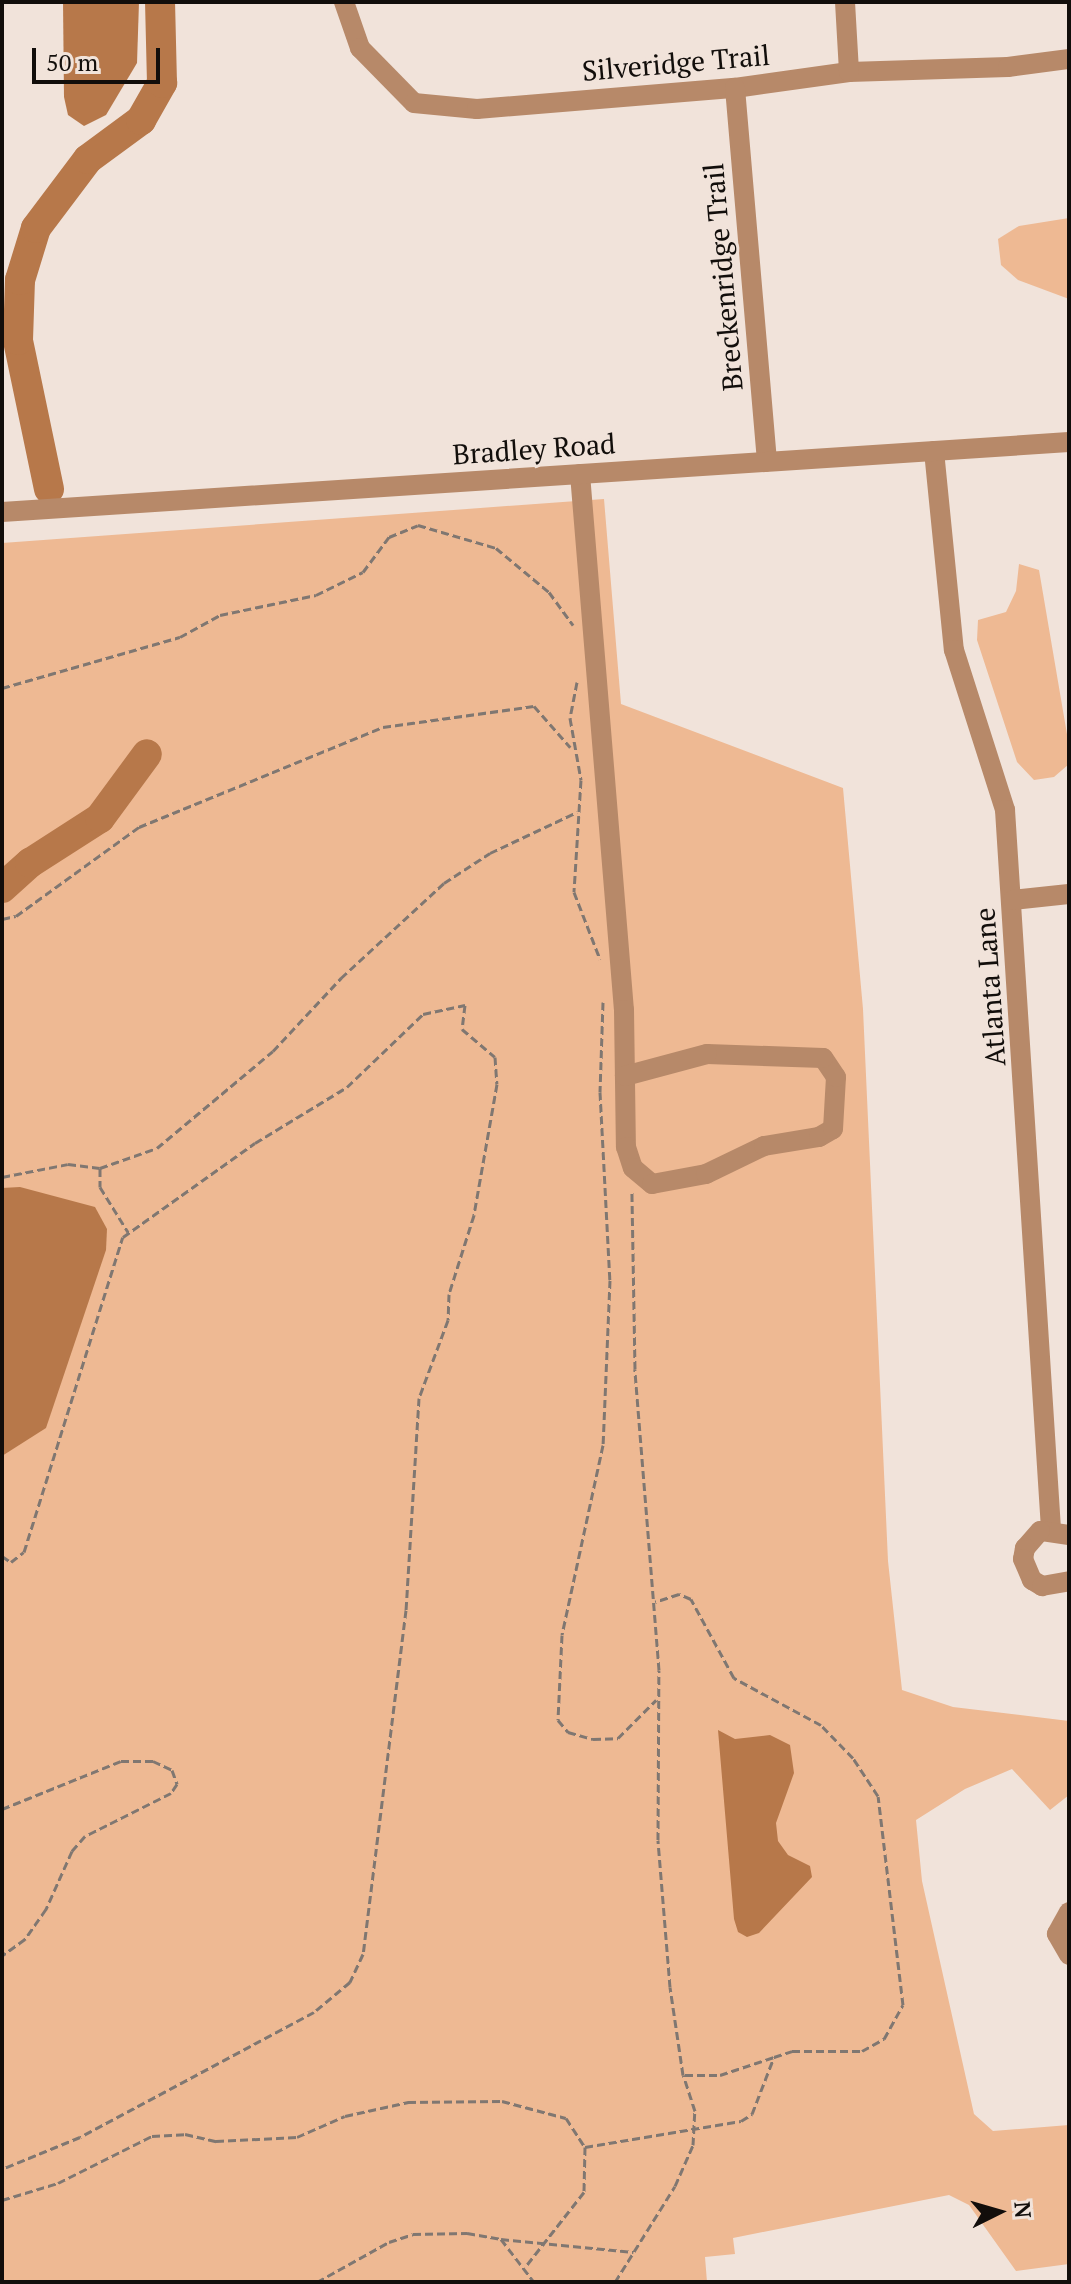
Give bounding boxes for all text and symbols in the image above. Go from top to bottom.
scale bar [36,32,164,82]
street label: Silveridge Trail [581,38,771,88]
text: 50 m [46,46,98,78]
street label: Breckenridge Trail [696,162,750,392]
street label: Bradley Road [451,427,617,471]
street label: Atlanta Lane [968,907,1012,1067]
north arrow [959,2172,1039,2252]
text: N [1008,2200,1039,2219]

